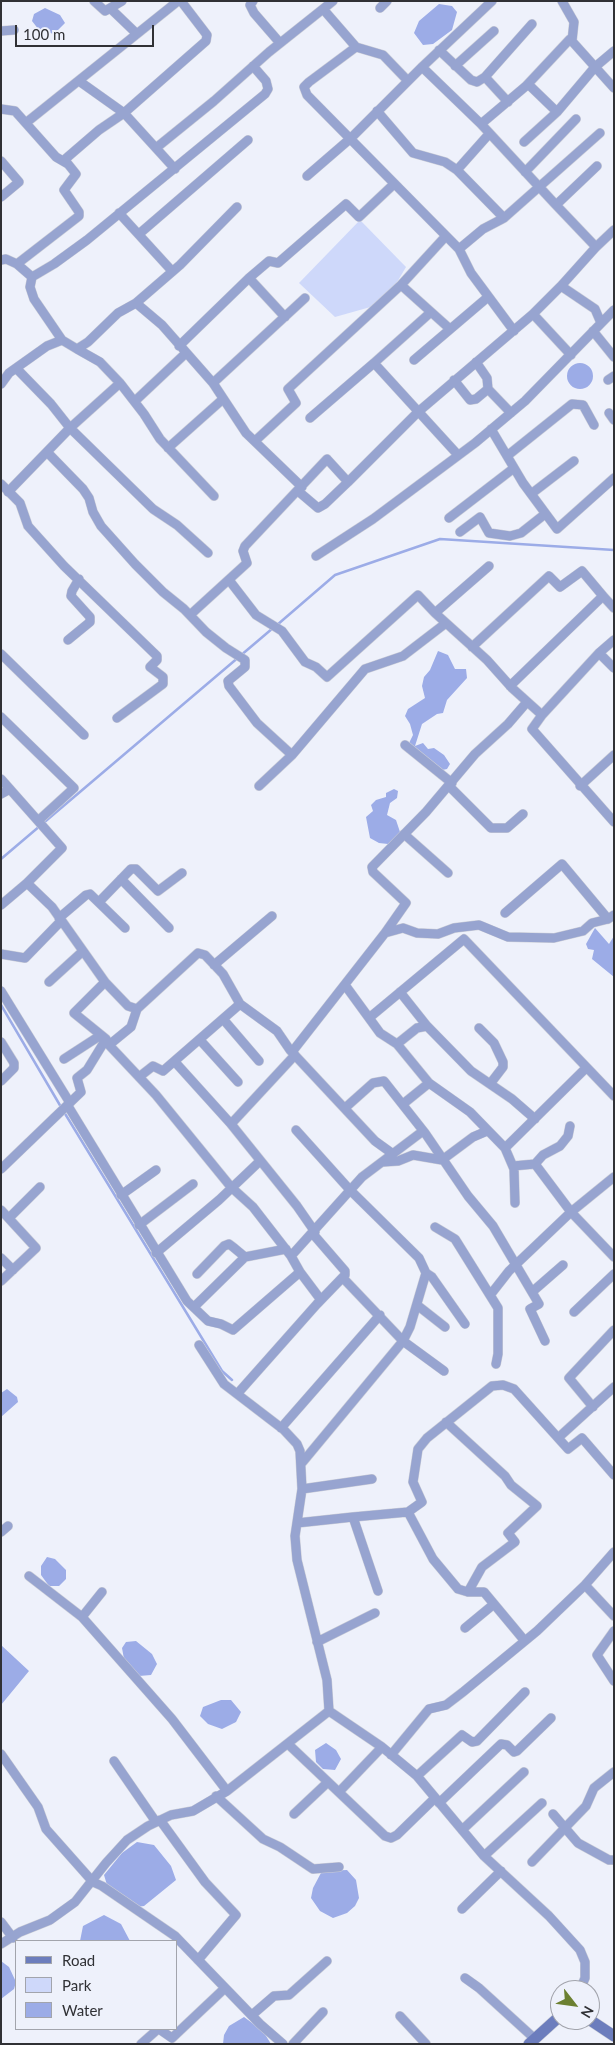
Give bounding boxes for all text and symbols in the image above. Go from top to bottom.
scale bar [18,15,156,47]
text: 100 m [23,25,65,43]
legend [15,1940,178,2030]
text: Road [62,1951,95,1969]
text: Park [62,1976,91,1994]
north arrow [550,1980,600,2030]
text: Water [62,2001,103,2019]
text: N [578,2003,598,2021]

